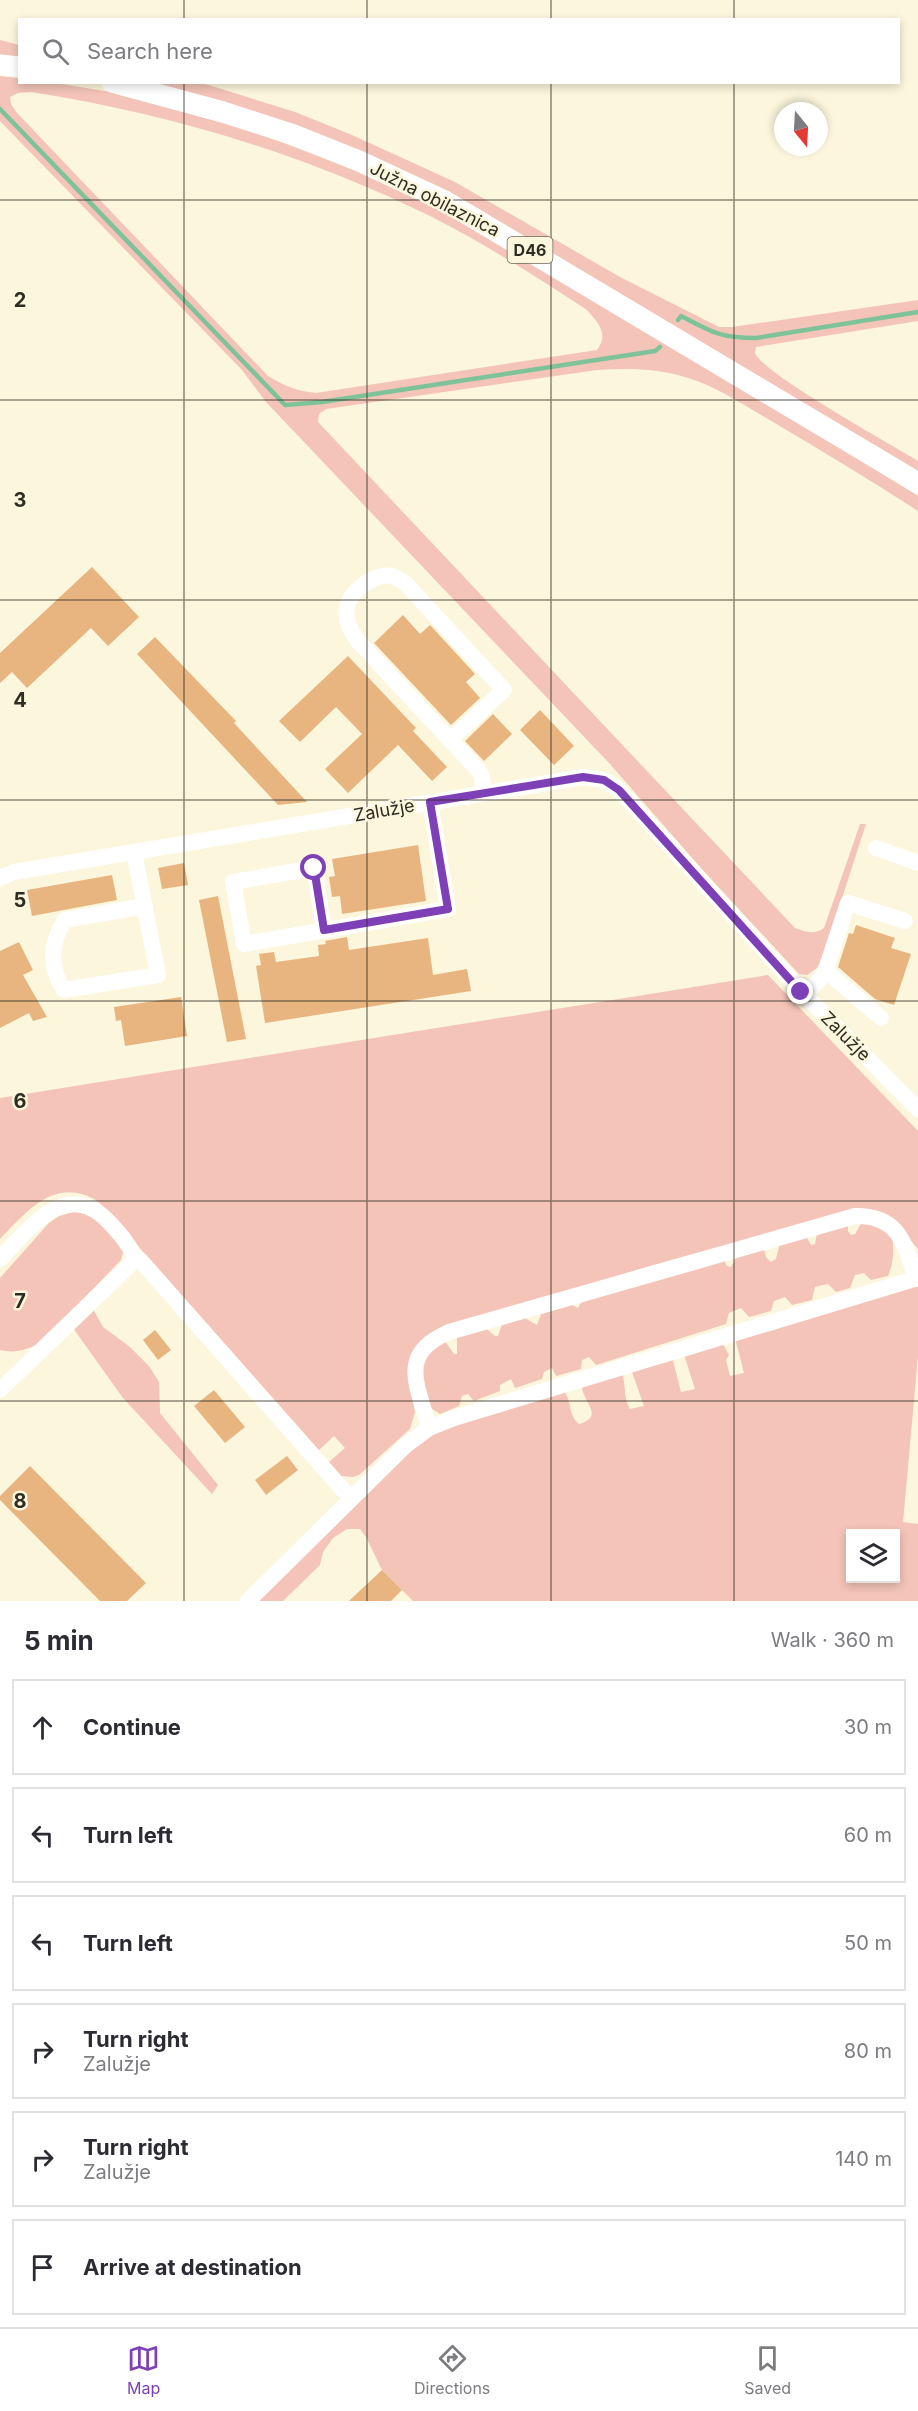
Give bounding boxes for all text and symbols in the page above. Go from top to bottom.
search box [18,18,900,84]
icon: search [39,35,72,68]
text: Search here [87,38,213,64]
north arrow [774,102,828,156]
street label: Južna obilaznica [367,157,503,241]
road number: D46 [508,237,552,263]
text: 2 [14,288,26,312]
text: 3 [14,488,26,512]
text: 4 [13,688,27,712]
street label: Zalužje [352,794,416,826]
route start [300,854,326,880]
text: 5 [14,888,26,912]
route end [787,978,813,1004]
street label: Zalužje [817,1007,875,1065]
text: 6 [14,1089,27,1113]
text: 7 [14,1289,26,1313]
text: 8 [13,1489,27,1513]
map controls [846,1529,900,1583]
button: layers [846,1529,900,1583]
text: 5 min [24,1625,94,1656]
text: Walk · 360 m [771,1628,894,1652]
icon: ahead [26,1711,59,1744]
text: Continue [83,1714,181,1740]
text: 30 m [844,1715,892,1739]
icon: left [26,1819,59,1852]
text: Turn left [83,1822,173,1848]
text: 60 m [844,1823,892,1847]
icon: left [26,1927,59,1960]
text: Turn left [83,1930,173,1956]
text: 50 m [844,1931,892,1955]
text: Turn right [83,2026,189,2052]
icon: right [26,2035,59,2068]
text: 80 m [844,2039,892,2063]
text: Zalužje [83,2052,151,2076]
text: Turn right [83,2134,189,2160]
icon: right [26,2143,59,2176]
text: 140 m [835,2147,892,2171]
text: Zalužje [83,2160,151,2184]
icon: arrive [26,2251,59,2284]
text: Arrive at destination [83,2254,302,2280]
tab: Map [127,2342,160,2398]
tab: Directions [414,2342,490,2398]
tab: Saved [744,2342,791,2398]

